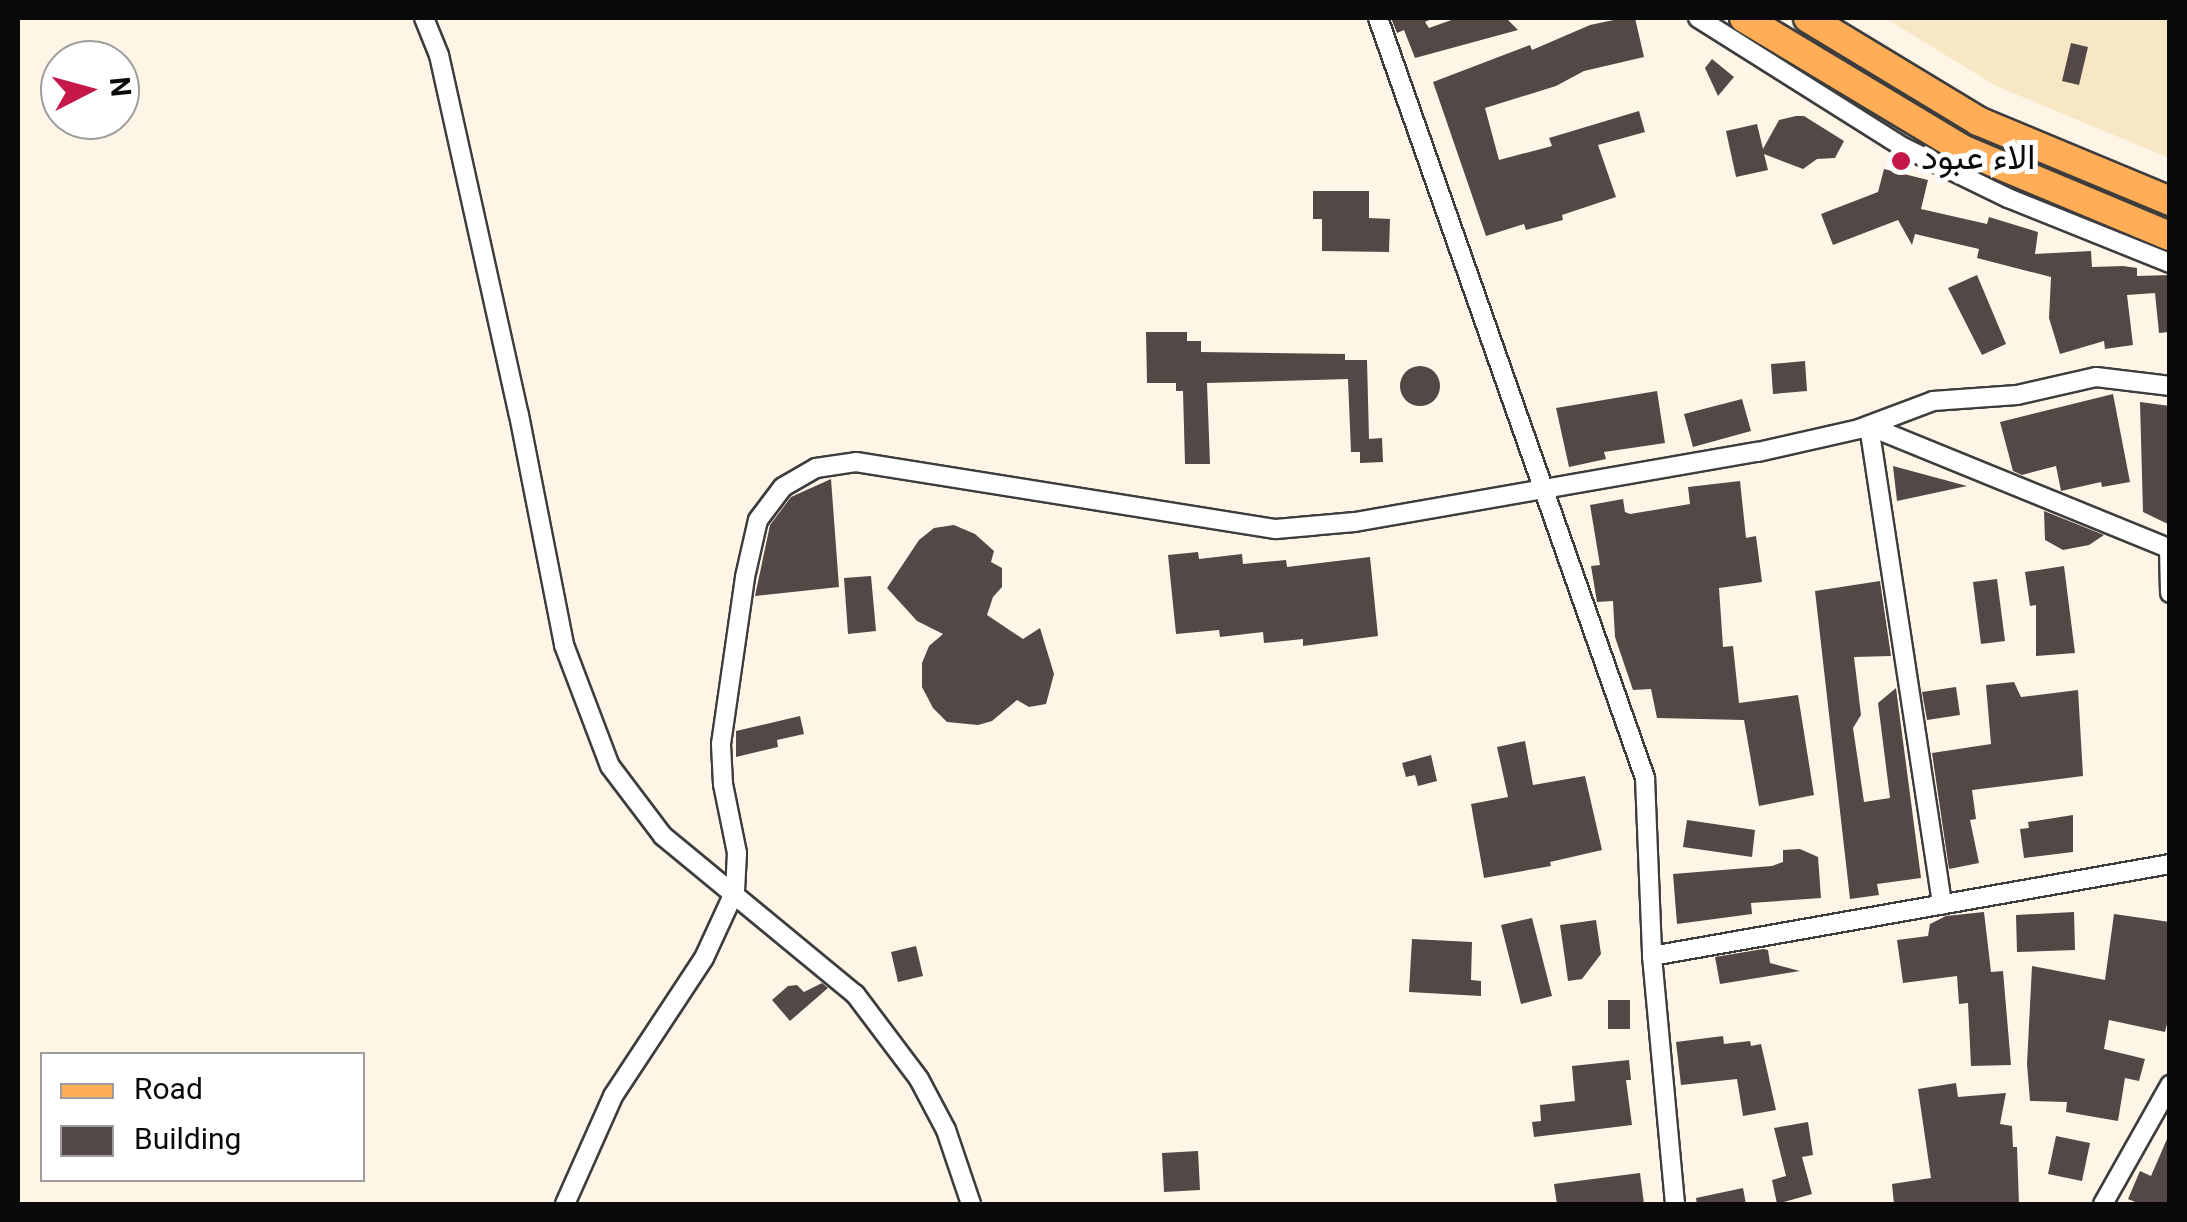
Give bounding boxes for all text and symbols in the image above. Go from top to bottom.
north arrow [40,40,140,140]
text: N [95,75,141,99]
place label: الاء عبود [1921,140,2035,182]
marker: الاء عبود [1890,150,1912,172]
legend [40,1052,365,1182]
text: Road [134,1068,203,1115]
text: Building [134,1118,241,1165]

